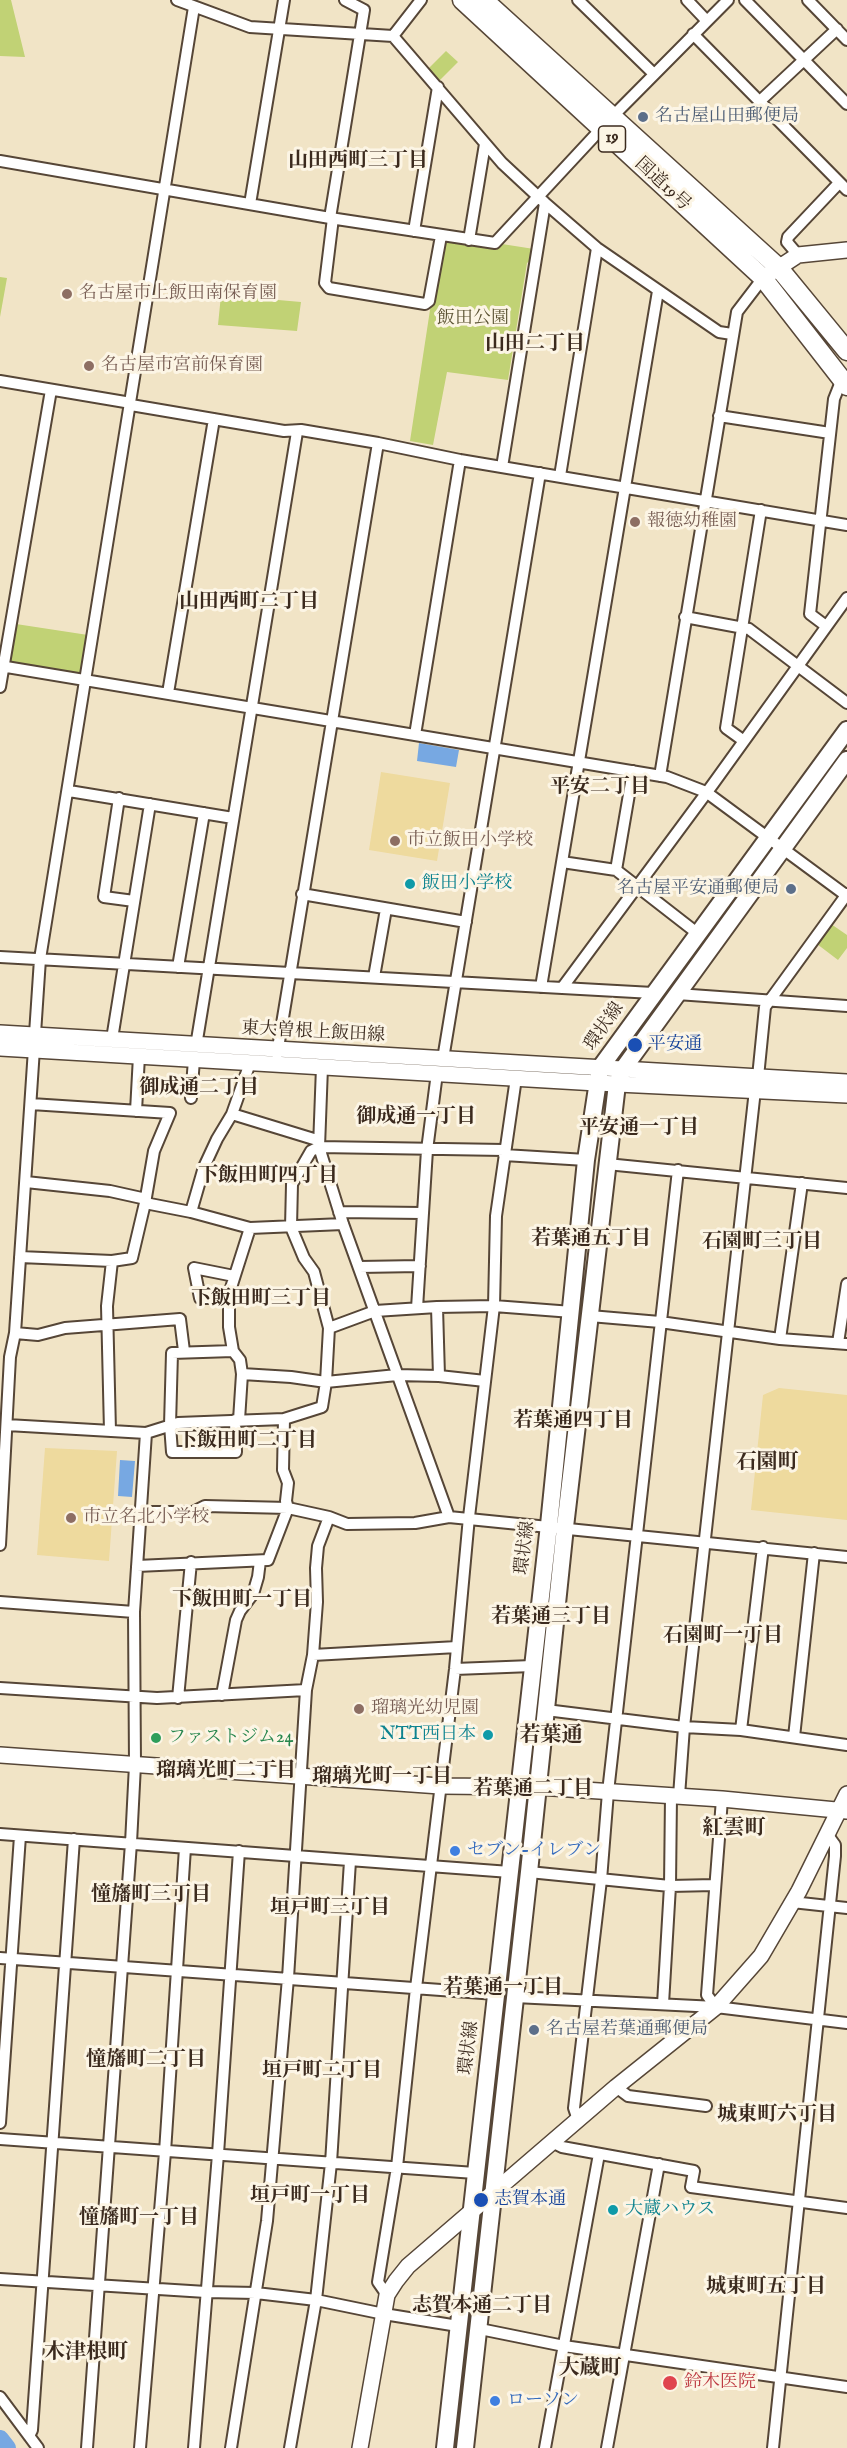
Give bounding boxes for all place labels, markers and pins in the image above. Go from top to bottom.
place label: 名古屋山田郵便局 [655,106,799,128]
marker: 名古屋山田郵便局 [636,110,650,124]
place label: 名古屋市上飯田南保育園 [79,283,277,305]
marker: 名古屋市上飯田南保育園 [60,287,74,301]
place label: 名古屋市宮前保育園 [101,355,263,377]
marker: 名古屋市宮前保育園 [82,359,96,373]
place label: 報徳幼稚園 [647,511,737,533]
marker: 報徳幼稚園 [628,515,642,529]
place label: 市立飯田小学校 [407,830,533,852]
marker: 市立飯田小学校 [388,834,402,848]
place label: 飯田小学校 [422,873,512,895]
marker: 飯田小学校 [403,877,417,891]
place label: 名古屋平安通郵便局 [617,878,779,900]
marker: 名古屋平安通郵便局 [784,882,798,896]
place label: 平安通 [648,1034,702,1056]
marker: 平安通 [626,1036,644,1054]
place label: 市立名北小学校 [83,1507,209,1529]
marker: 市立名北小学校 [64,1511,78,1525]
place label: 瑠璃光幼児園 [371,1698,479,1720]
marker: 瑠璃光幼児園 [352,1702,366,1716]
place label: NTT西日本 [380,1724,476,1746]
place label: ファストジム24 [168,1727,293,1749]
marker: NTT西日本 [481,1728,495,1742]
marker: ファストジム24 [149,1731,163,1745]
place label: セブン-イレブン [467,1840,601,1862]
marker: セブン-イレブン [448,1844,462,1858]
place label: 名古屋若葉通郵便局 [546,2019,708,2041]
marker: 名古屋若葉通郵便局 [527,2023,541,2037]
place label: 志賀本通 [494,2189,566,2211]
marker: 志賀本通 [472,2191,490,2209]
place label: 大蔵ハウス [625,2199,715,2221]
marker: 大蔵ハウス [606,2203,620,2217]
place label: 鈴木医院 [684,2372,756,2394]
marker: 鈴木医院 [661,2374,679,2392]
place label: ローソン [507,2390,579,2412]
marker: ローソン [488,2394,502,2408]

